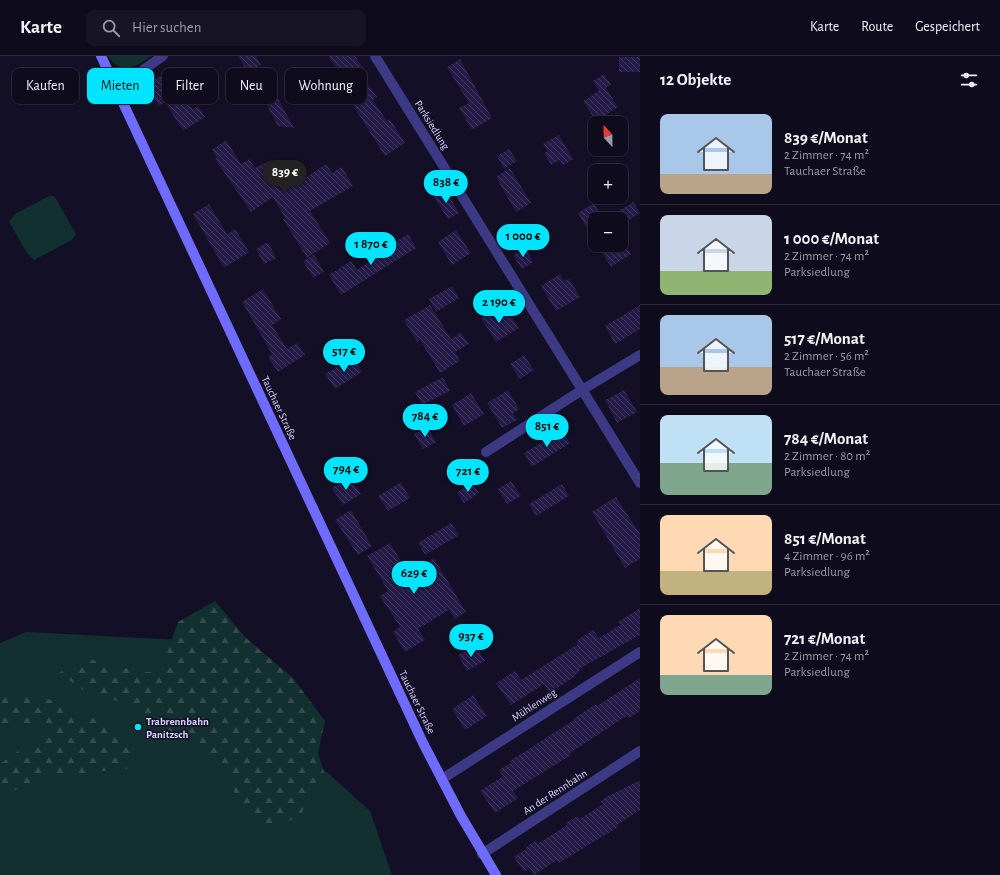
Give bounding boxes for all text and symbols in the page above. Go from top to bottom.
search box [86,10,366,46]
icon: search [100,17,122,39]
text: Karte [20,18,62,37]
text: Hier suchen [132,20,201,35]
text: Karte [810,20,839,34]
text: Route [861,20,893,34]
text: Gespeichert [915,20,980,34]
chip: Kaufen [12,68,79,104]
chip: Mieten [87,68,154,104]
chip: Filter [162,68,218,104]
chip: Neu [226,68,277,104]
chip: Wohnung [285,68,367,104]
icon: filters [958,69,980,91]
text: 12 Objekte [660,71,731,88]
street label: Parksiedlung [413,98,452,152]
north arrow [588,116,628,156]
map controls [588,116,628,252]
text: 839 €/Monat [784,129,868,146]
icon: home [692,130,740,178]
text: 2 Zimmer · 74 m² [784,149,869,162]
pin: 839 € [257,160,313,194]
button: + [588,164,628,204]
text: Tauchaer Straße [784,165,866,178]
text: 839 € [272,166,298,179]
pin: 838 € [418,170,474,204]
text: 838 € [433,176,459,189]
button: − [588,212,628,252]
pin: 1 000 € [486,224,560,258]
text: 1 000 € [506,230,541,243]
text: 1 000 €/Monat [784,230,879,247]
icon: home [692,231,740,279]
pin: 1 870 € [334,232,408,266]
text: 1 870 € [354,238,388,251]
text: 2 Zimmer · 74 m² [784,250,869,263]
text: Parksiedlung [784,266,850,279]
pin: 2 190 € [462,290,536,324]
text: 2 190 € [482,296,516,309]
text: 517 €/Monat [784,330,865,347]
icon: home [692,331,740,379]
pin: 517 € [316,339,372,373]
text: 517 € [332,345,356,358]
text: 2 Zimmer · 56 m² [784,350,869,363]
text: Tauchaer Straße [784,366,866,379]
street label: Tauchaer Straße [259,374,299,442]
pin: 784 € [397,404,453,438]
text: 784 € [412,410,438,423]
pin: 851 € [519,414,575,448]
text: 851 € [535,420,559,433]
text: 784 €/Monat [784,430,868,447]
icon: home [692,431,740,479]
text: 2 Zimmer · 80 m² [784,450,870,463]
pin: 794 € [318,457,374,491]
pin: 721 € [440,459,496,493]
text: 794 € [333,463,359,476]
text: 721 € [456,465,480,478]
text: Parksiedlung [784,466,850,479]
text: 851 €/Monat [784,530,866,547]
icon: home [692,531,740,579]
text: 4 Zimmer · 96 m² [784,550,870,563]
pin: 629 € [386,561,442,595]
text: Parksiedlung [784,566,850,579]
text: 629 € [401,567,427,580]
pin: 937 € [443,624,499,658]
text: 937 € [458,630,484,643]
text: 721 €/Monat [784,630,865,647]
icon: home [692,631,740,679]
text: 2 Zimmer · 74 m² [784,650,869,663]
text: Parksiedlung [784,666,850,679]
street label: Tauchaer Straße [397,668,437,736]
street label: Mühlenweg [510,686,559,723]
place label: Trabrennbahn Panitzsch [146,716,209,740]
marker: Trabrennbahn Panitzsch [133,722,143,732]
street label: An der Rennbahn [521,767,589,817]

